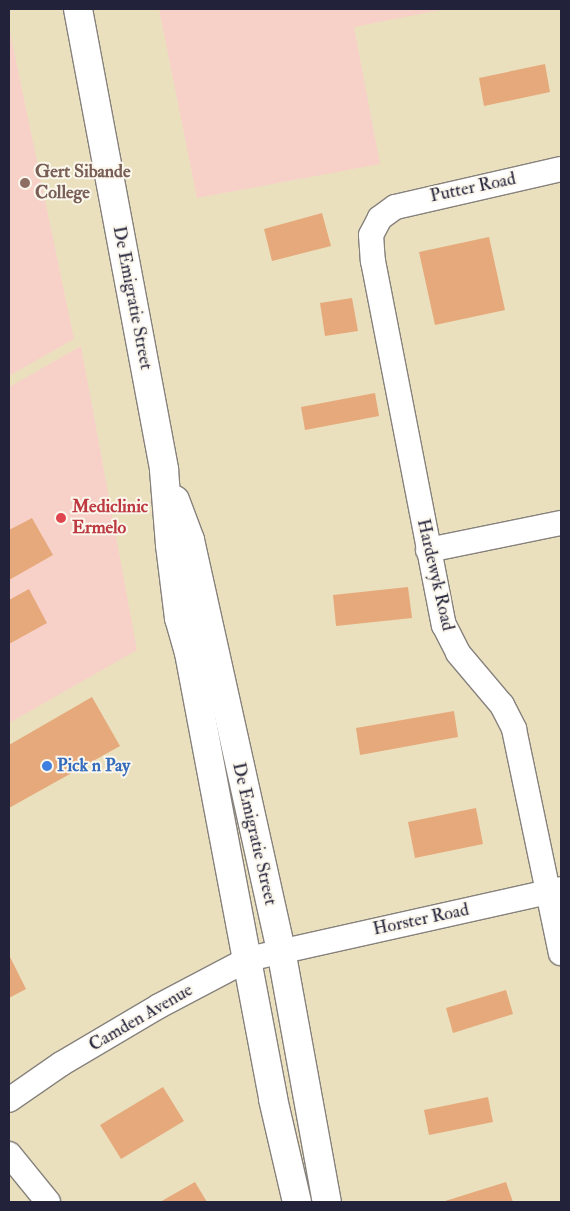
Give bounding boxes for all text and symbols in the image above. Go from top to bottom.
place label: Gert Sibande College [35,162,130,204]
street label: Putter Road [428,168,518,208]
marker: Gert Sibande College [19,177,31,189]
street label: De Emigratie Street [107,224,157,372]
place label: Mediclinic Ermelo [72,497,148,540]
marker: Mediclinic Ermelo [54,511,68,525]
street label: Hardewyk Road [412,517,458,633]
place label: Pick n Pay [57,755,130,777]
marker: Pick n Pay [41,760,53,772]
street label: De Emigratie Street [227,760,281,908]
street label: Horster Road [371,899,471,941]
street label: Camden Avenue [85,980,197,1056]

